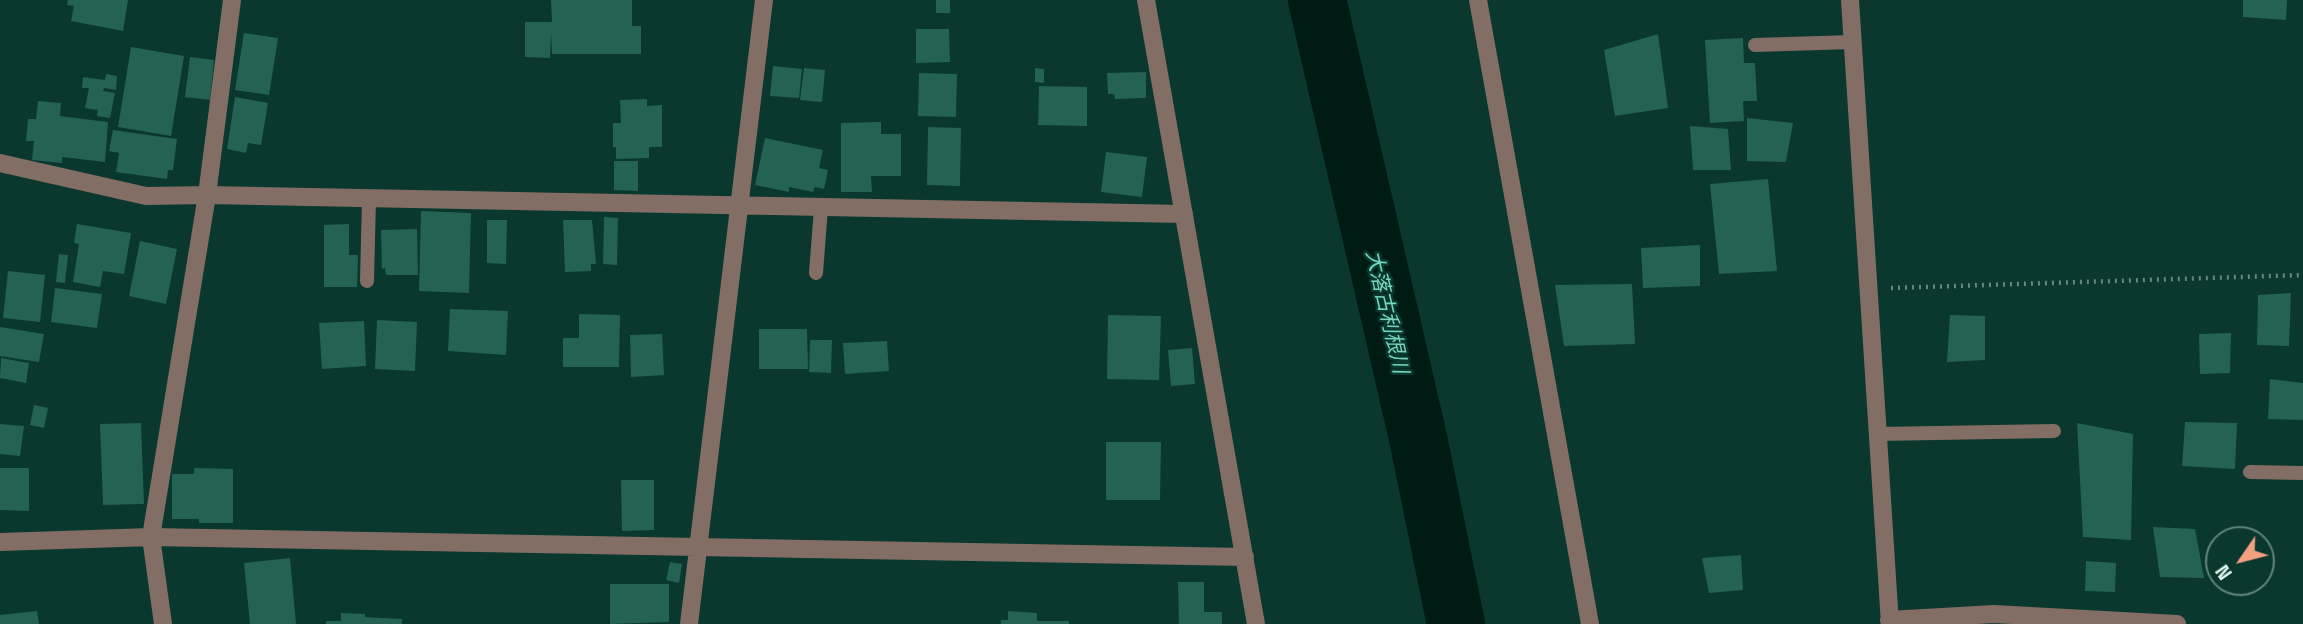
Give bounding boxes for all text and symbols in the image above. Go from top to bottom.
water label: 大落古利根川 [1360,248,1412,376]
north arrow [2205,526,2275,596]
text: N [2210,560,2238,585]

